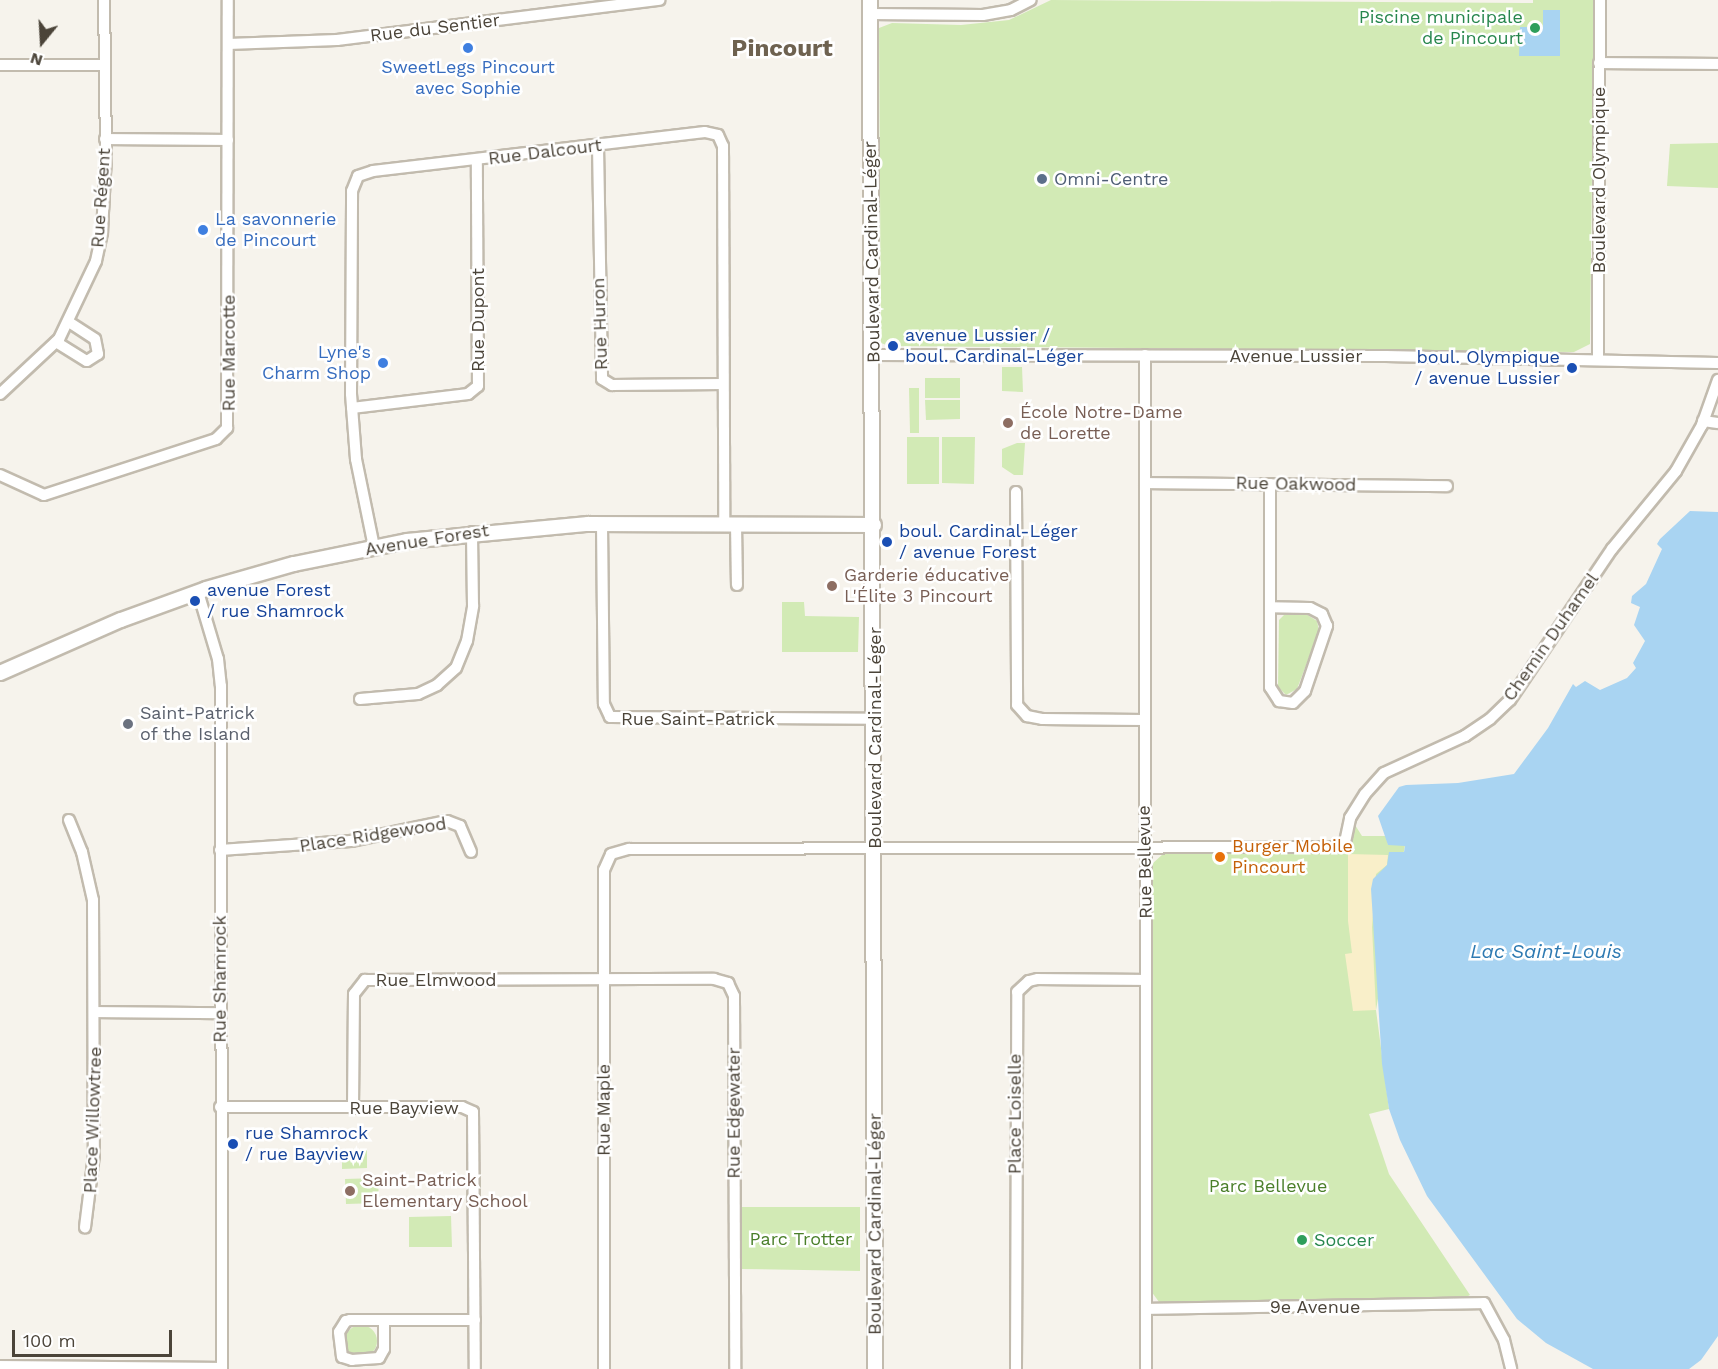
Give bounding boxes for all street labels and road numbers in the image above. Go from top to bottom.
street label: Rue du Sentier [369,9,501,47]
street label: Boulevard Olympique [1588,87,1610,273]
street label: Rue Dalcourt [487,134,603,170]
street label: Boulevard Cardinal-Léger [859,141,885,363]
street label: Rue Régent [87,147,115,249]
street label: Rue Dupont [467,268,489,372]
street label: Rue Huron [588,277,612,371]
street label: Rue Marcotte [218,295,240,411]
street label: Avenue Lussier [1230,345,1362,367]
street label: Rue Oakwood [1235,472,1357,496]
street label: Avenue Forest [364,520,490,560]
street label: Chemin Duhamel [1499,569,1603,705]
street label: Boulevard Cardinal-Léger [864,627,886,849]
street label: Rue Saint-Patrick [621,708,775,730]
street label: Rue Bellevue [1133,805,1157,919]
street label: Place Ridgewood [298,813,448,857]
street label: Rue Shamrock [209,915,231,1043]
street label: Rue Elmwood [375,969,497,991]
street label: Place Willowtree [80,1046,106,1194]
street label: Rue Edgewater [723,1047,745,1179]
street label: Place Loiselle [1004,1054,1026,1174]
street label: Rue Maple [593,1064,615,1156]
street label: Rue Bayview [349,1097,459,1119]
street label: Boulevard Cardinal-Léger [864,1113,886,1335]
street label: 9e Avenue [1269,1296,1361,1318]

